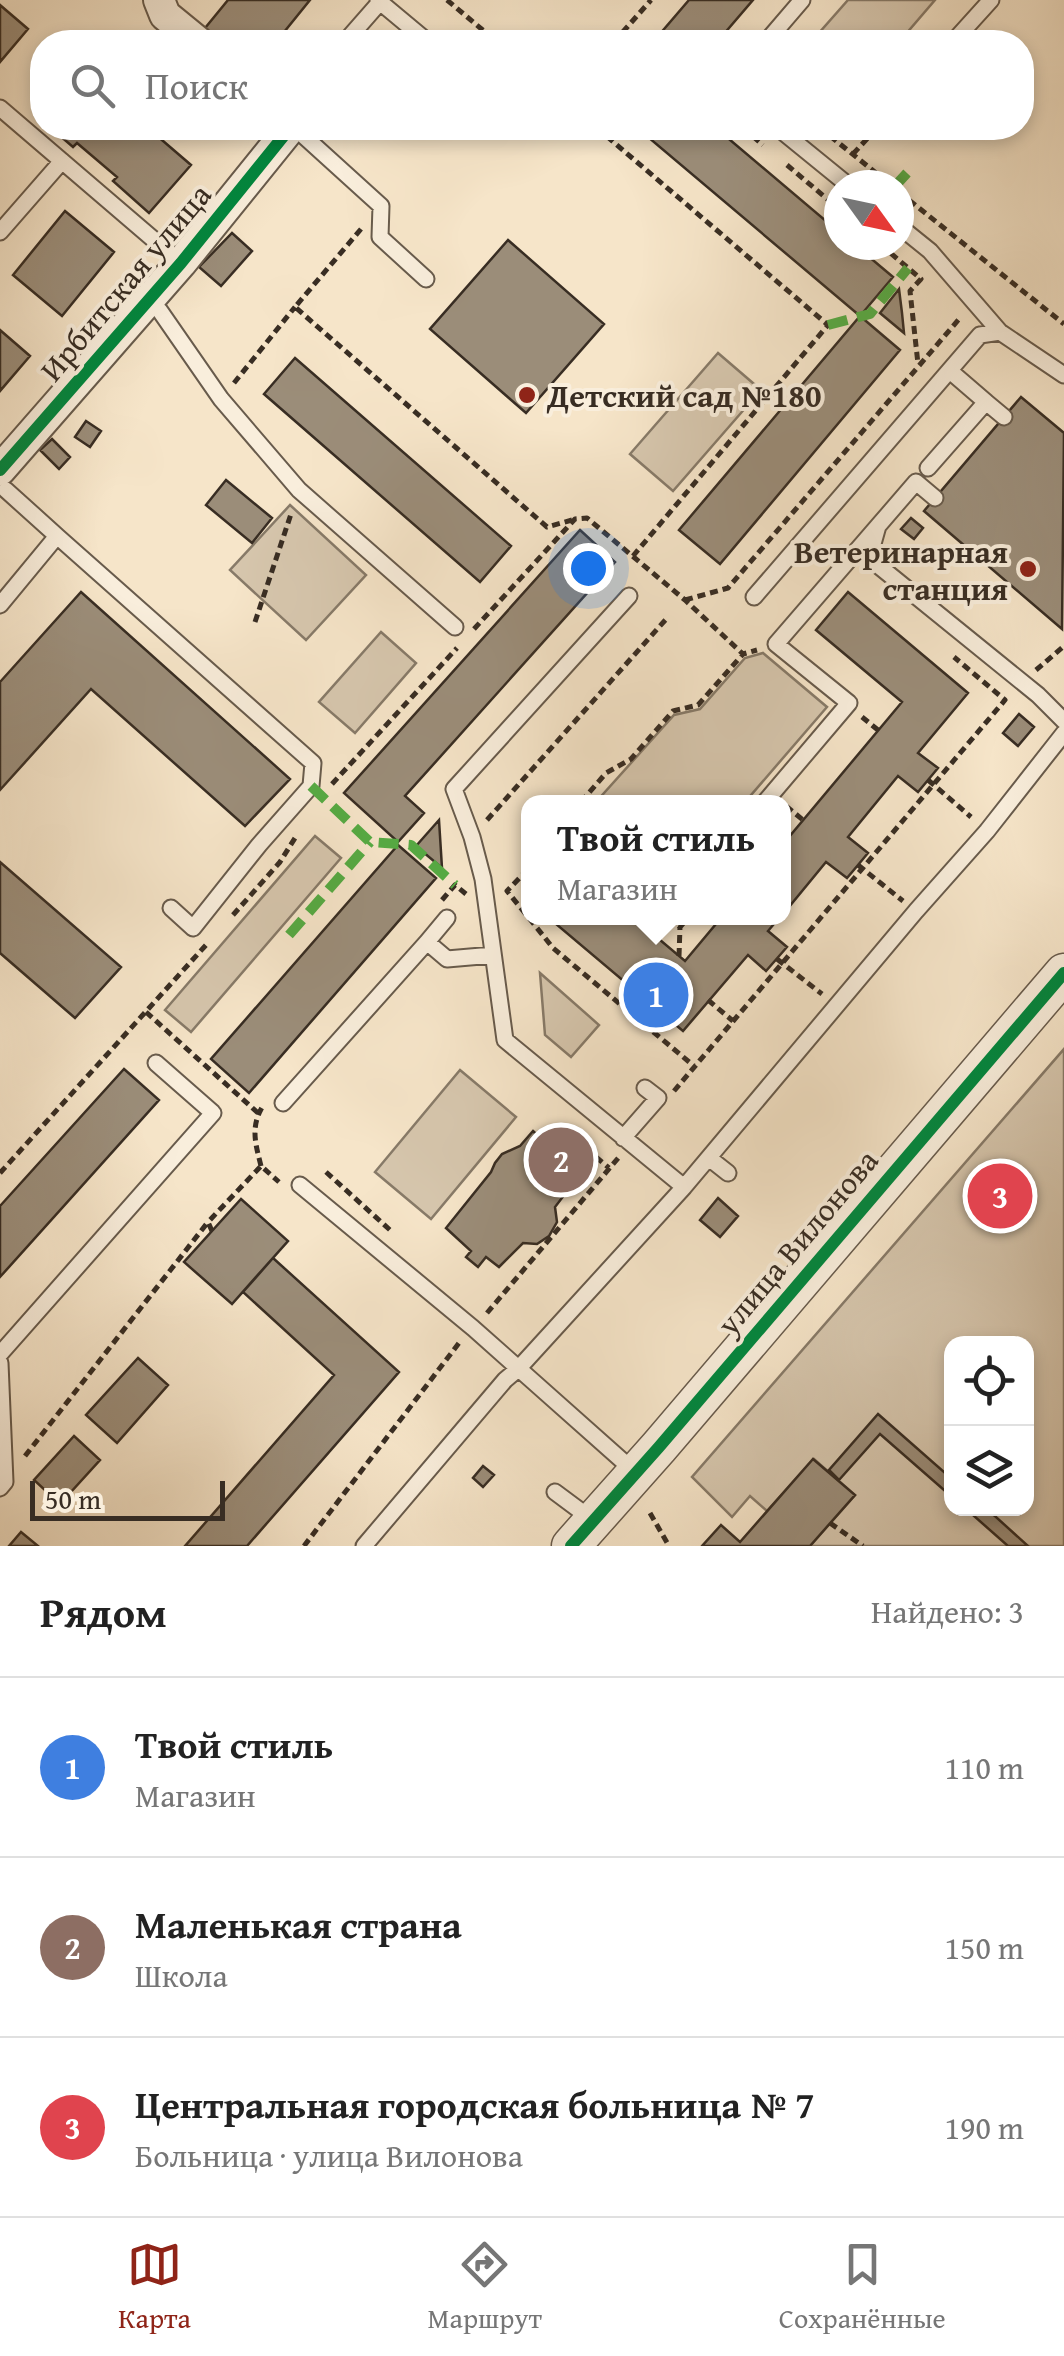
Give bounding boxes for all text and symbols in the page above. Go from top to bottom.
search box [30,30,1034,140]
text: Поиск [145,57,248,113]
icon: search [65,58,120,113]
north arrow [824,170,914,260]
street label: Ирбитская улица [28,172,222,391]
place label: Детский сад №180 [546,372,821,419]
marker: Детский сад №180 [516,384,538,406]
place label: Ветеринарная станция [794,528,1008,612]
your location [563,543,614,594]
marker: Ветеринарная станция [1017,558,1039,580]
popup [521,795,791,925]
text: Твой стиль [557,809,755,865]
text: Магазин [557,865,678,912]
pin: 1 [624,958,688,1032]
pin: 2 [528,1122,594,1198]
street label: улица Вилонова [704,1138,890,1346]
pin: 3 [968,1158,1032,1234]
map controls [944,1336,1034,1516]
button: locate [944,1336,1034,1426]
button: layers [944,1426,1034,1516]
scale bar [30,1476,225,1520]
text: 50 m [45,1478,101,1519]
text: Рядом [40,1581,167,1642]
text: Найдено: 3 [871,1588,1024,1635]
text: Твой стиль [135,1716,333,1772]
text: 1 [64,1744,81,1791]
text: 110 m [945,1744,1024,1791]
text: Магазин [135,1772,256,1819]
text: Маленькая страна [135,1896,462,1952]
text: 2 [64,1924,81,1971]
text: 150 m [945,1924,1024,1971]
text: Школа [135,1952,228,1999]
text: Центральная городская больница № 7 [135,2076,815,2132]
text: 3 [64,2104,81,2151]
text: 190 m [945,2104,1024,2151]
text: Больница · улица Вилонова [135,2132,523,2179]
tab: Карта [118,2237,191,2338]
tab: Маршрут [428,2237,542,2338]
tab: Сохранённые [779,2237,946,2338]

